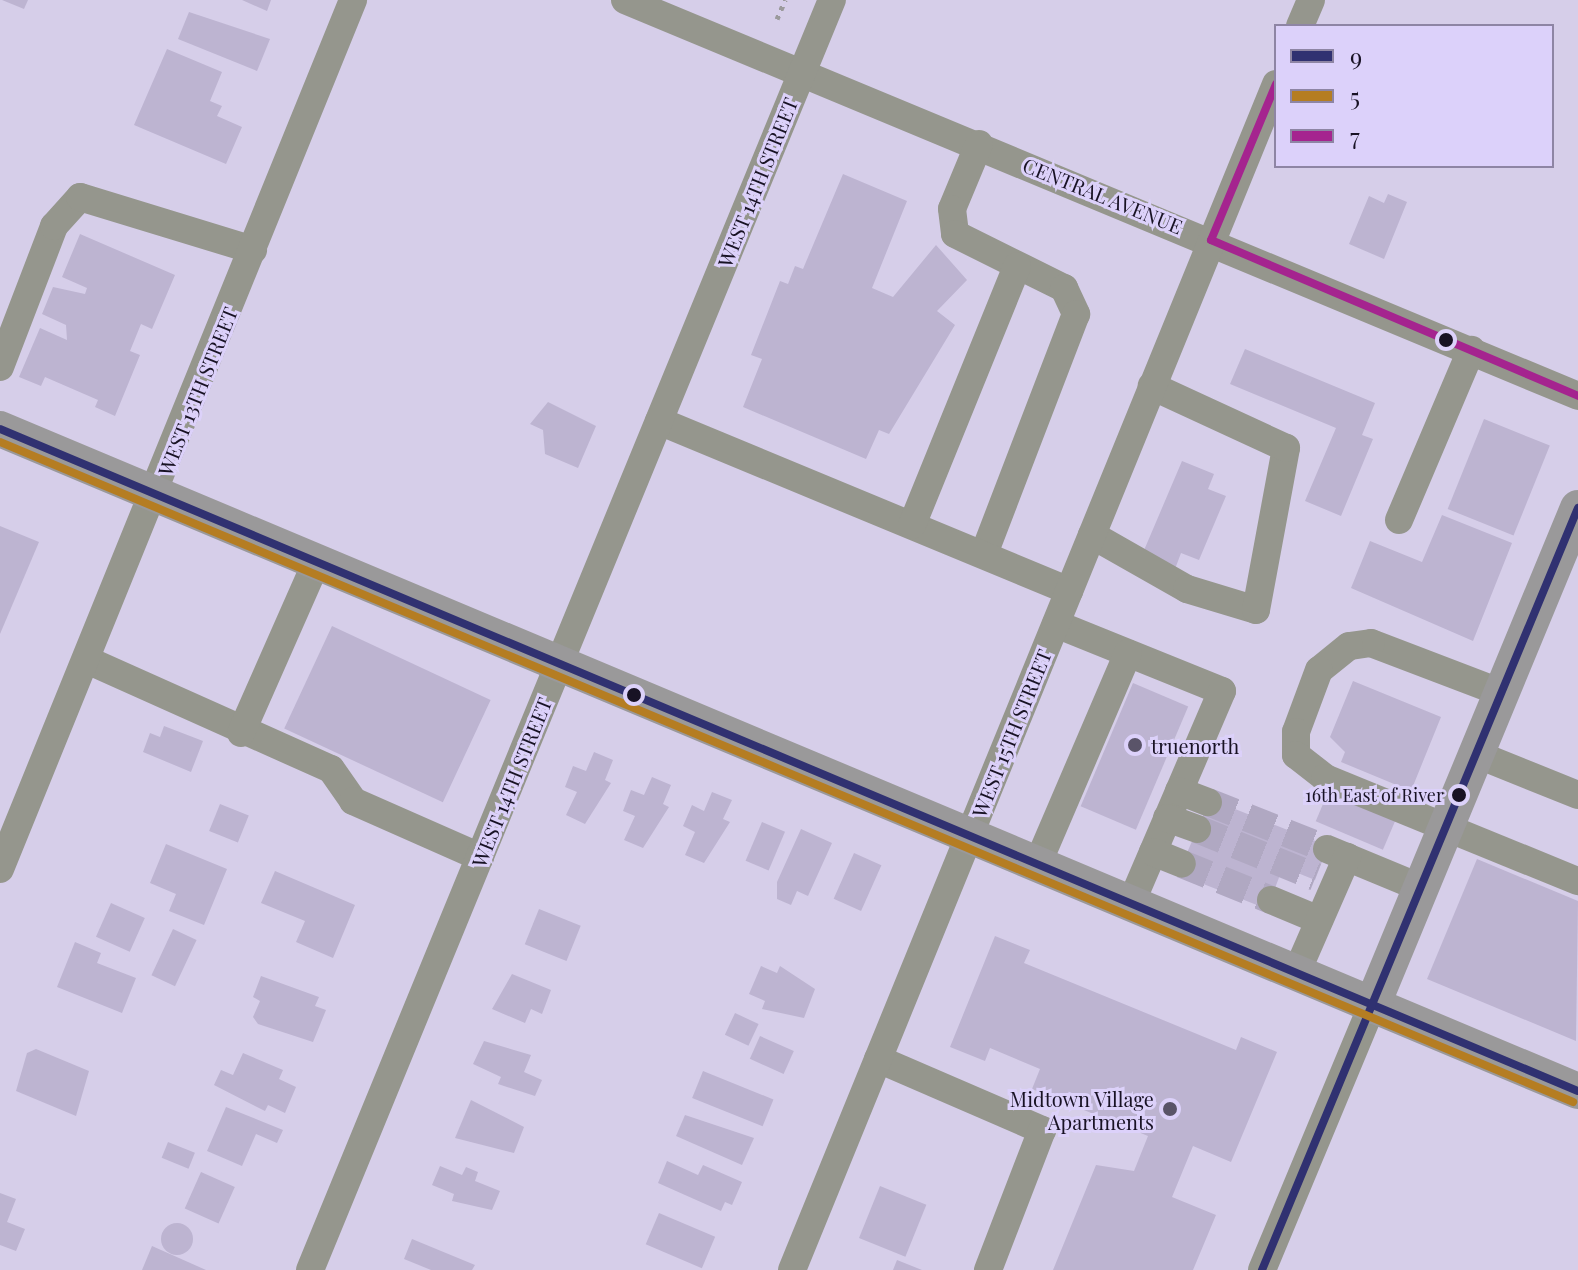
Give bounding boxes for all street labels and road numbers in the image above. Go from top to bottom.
street label: WEST 14TH STREET [712,93,802,271]
street label: CENTRAL AVENUE [1019,152,1187,238]
street label: WEST 13TH STREET [152,303,242,479]
street label: WEST 15TH STREET [966,645,1056,821]
street label: WEST 14TH STREET [466,693,556,871]

